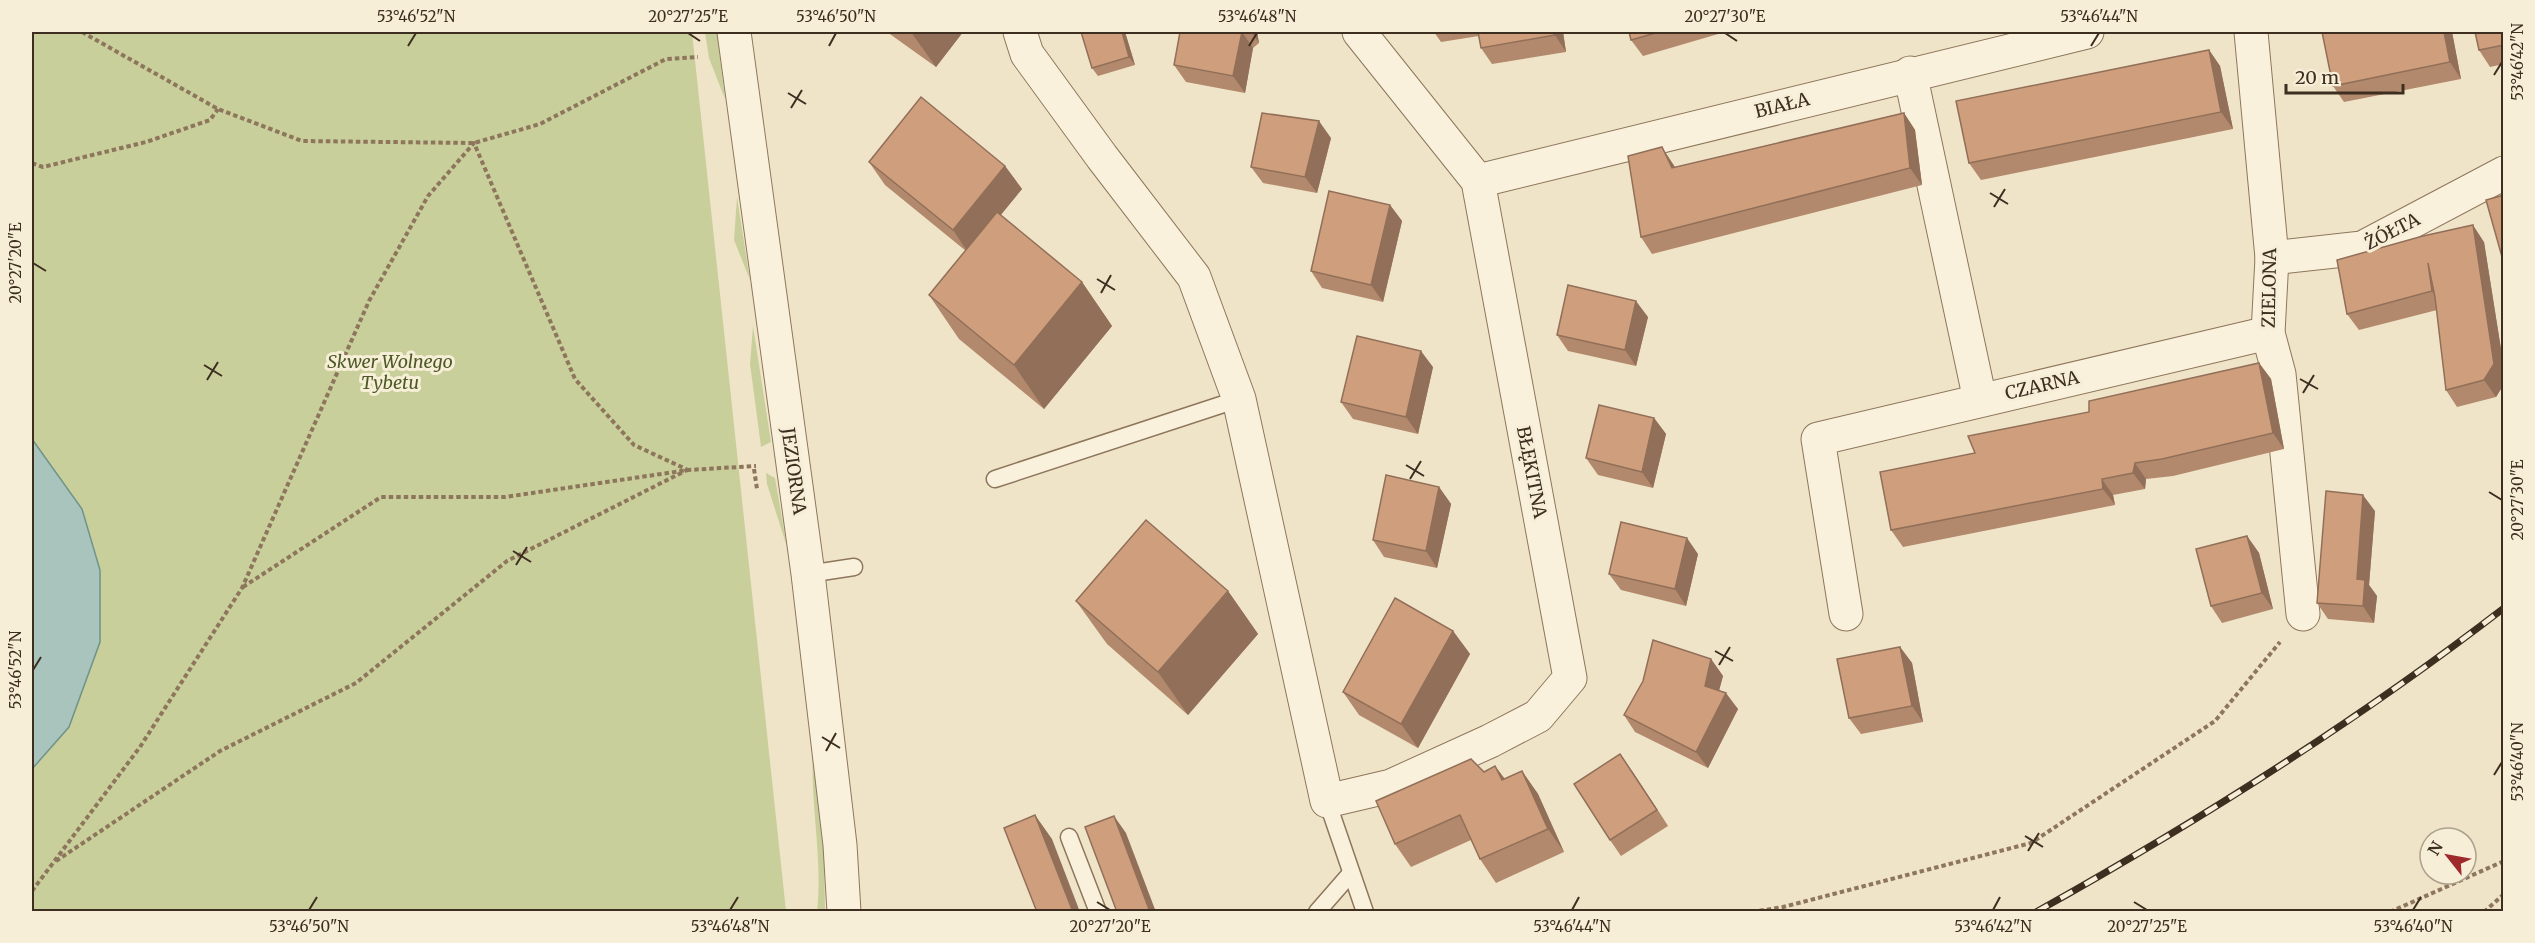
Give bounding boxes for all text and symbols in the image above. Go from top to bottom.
text: 53°46'52"N [377,7,456,26]
text: 20°27'25"E [648,7,728,26]
text: 53°46'50"N [796,7,876,26]
text: 53°46'48"N [1218,7,1297,26]
text: 20°27'30"E [1685,7,1766,26]
text: 53°46'44"N [2060,7,2138,26]
text: 53°46'42"N [2508,23,2527,101]
scale bar [2286,57,2403,95]
text: 20 m [2295,66,2339,89]
street label: BIAŁA [1752,87,1812,123]
street label: ŻÓŁTA [2361,207,2424,255]
text: 20°27'20"E [6,222,25,303]
street label: ZIELONA [2257,247,2281,328]
park label: Skwer Wolnego Tybetu [327,350,453,394]
street label: CZARNA [2003,365,2082,405]
street label: BŁĘKITNA [1512,424,1552,520]
street label: JEZIORNA [776,425,812,516]
text: 20°27'30"E [2508,459,2527,540]
text: 53°46'52"N [6,630,25,709]
text: 53°46'40"N [2508,722,2527,802]
north arrow [2418,826,2478,886]
text: N [2423,837,2447,859]
text: 53°46'50"N [269,917,349,936]
text: 53°46'48"N [691,917,770,936]
text: 20°27'20"E [1070,917,1151,936]
text: 53°46'44"N [1533,917,1611,936]
text: 53°46'42"N [1954,917,2032,936]
text: 20°27'25"E [2107,917,2187,936]
text: 53°46'40"N [2373,917,2453,936]

